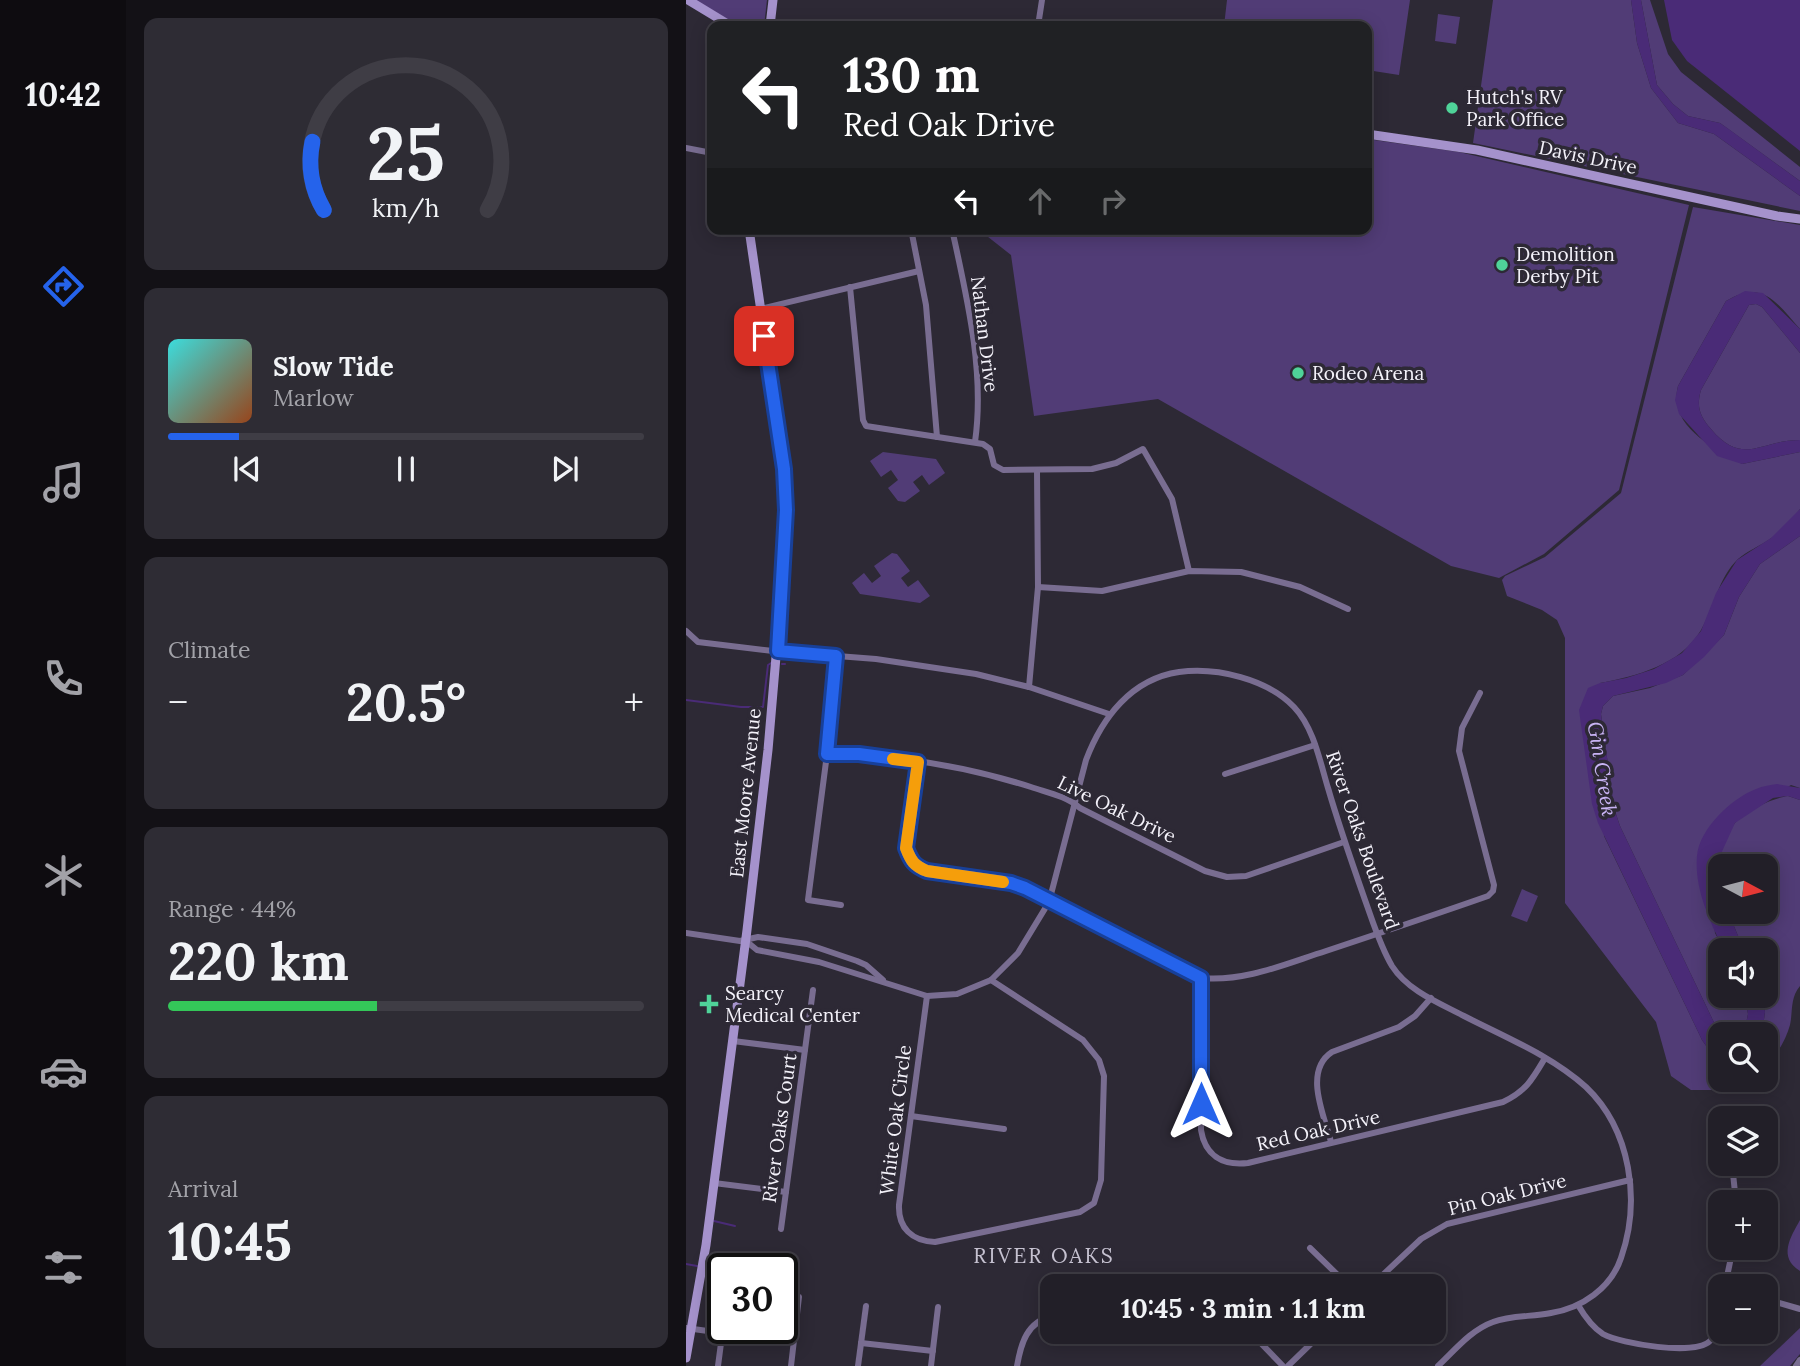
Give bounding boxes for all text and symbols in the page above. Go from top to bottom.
text: 130 m [843,43,979,105]
icon: left [728,49,819,140]
text: 10:42 [25,74,101,115]
place label: Hutch's RV Park Office [1466,85,1564,131]
marker: Hutch's RV Park Office [1444,100,1460,116]
text: Red Oak Drive [843,104,1055,145]
text: 25 [367,107,445,200]
street label: Davis Drive [1537,135,1639,179]
icon: left [948,182,986,220]
icon: ahead [1021,182,1059,220]
icon: right [1094,182,1132,220]
text: km/h [372,192,440,224]
place label: Demolition Derby Pit [1516,242,1615,288]
marker: Demolition Derby Pit [1494,257,1510,273]
icon: directions [39,262,88,311]
street label: Nathan Drive [966,275,1004,393]
pin [734,306,794,366]
icon: arrive [745,317,783,355]
text: Slow Tide [273,350,394,383]
place label: Rodeo Arena [1312,361,1424,385]
marker: Rodeo Arena [1290,365,1306,381]
text: Marlow [273,383,354,412]
icon: previous [228,450,266,488]
icon: pause [387,450,425,488]
icon: next [546,450,584,488]
icon: music [39,458,88,507]
text: Climate [168,635,250,664]
icon: phone [39,654,88,703]
text: 20.5° [346,669,466,735]
text: − [168,678,188,726]
text: + [624,678,644,726]
street label: East Moore Avenue [724,707,766,879]
water label: Gin Creek [1582,720,1623,818]
street label: River Oaks Boulevard [1321,747,1405,933]
street label: Live Oak Drive [1054,770,1180,848]
icon: climate [39,851,88,900]
north arrow [1708,854,1778,924]
map controls [1708,854,1778,1344]
text: Range · 44% [168,894,296,923]
text: 220 km [168,928,349,994]
button: sound [1708,938,1778,1008]
place label: Searcy Medical Center [725,981,861,1027]
marker: Searcy Medical Center [699,994,719,1014]
button: search [1708,1022,1778,1092]
street label: White Oak Circle [874,1043,916,1197]
icon: car [39,1047,88,1096]
street label: River Oaks Court [757,1051,801,1204]
position arrow [1164,1067,1238,1141]
street label: Red Oak Drive [1254,1104,1382,1156]
button: layers [1708,1106,1778,1176]
street label: Pin Oak Drive [1445,1168,1569,1220]
text: Arrival [168,1174,238,1203]
button: + [1708,1190,1778,1260]
text: 10:45 [168,1208,292,1274]
district label: RIVER OAKS [973,1242,1115,1269]
icon: filters [39,1243,88,1292]
speed limit sign: 30 [707,1253,798,1344]
button: − [1708,1274,1778,1344]
text: 10:45 · 3 min · 1.1 km [1121,1292,1365,1325]

